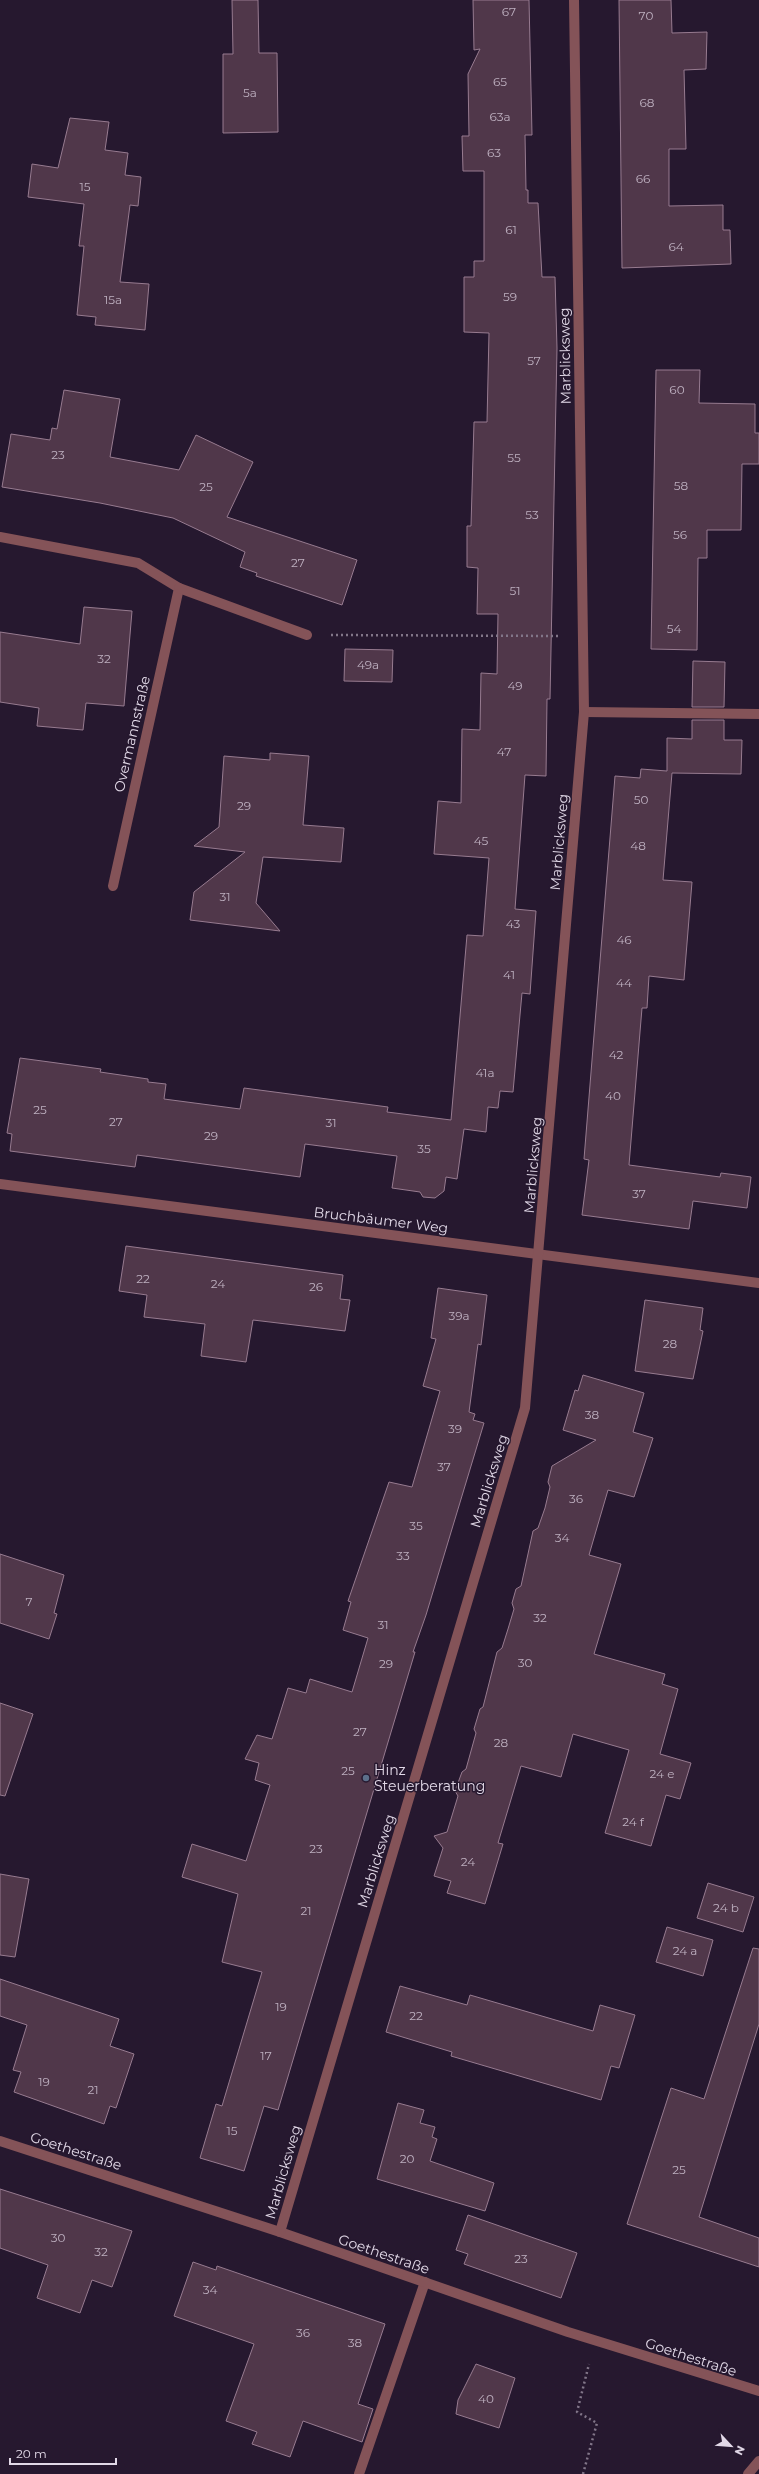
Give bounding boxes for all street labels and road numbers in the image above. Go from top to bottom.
street label: Marblicksweg [555,307,575,405]
street label: Overmannstraße [110,674,154,794]
street label: Marblicksweg [546,793,572,891]
street label: Marblicksweg [520,1116,546,1214]
street label: Bruchbäumer Weg [313,1203,449,1237]
street label: Marblicksweg [466,1432,512,1530]
street label: Marblicksweg [353,1812,399,1910]
street label: Marblicksweg [261,2123,305,2221]
street label: Goethestraße [28,2128,124,2174]
street label: Goethestraße [336,2230,432,2278]
street label: Goethestraße [643,2334,739,2380]

